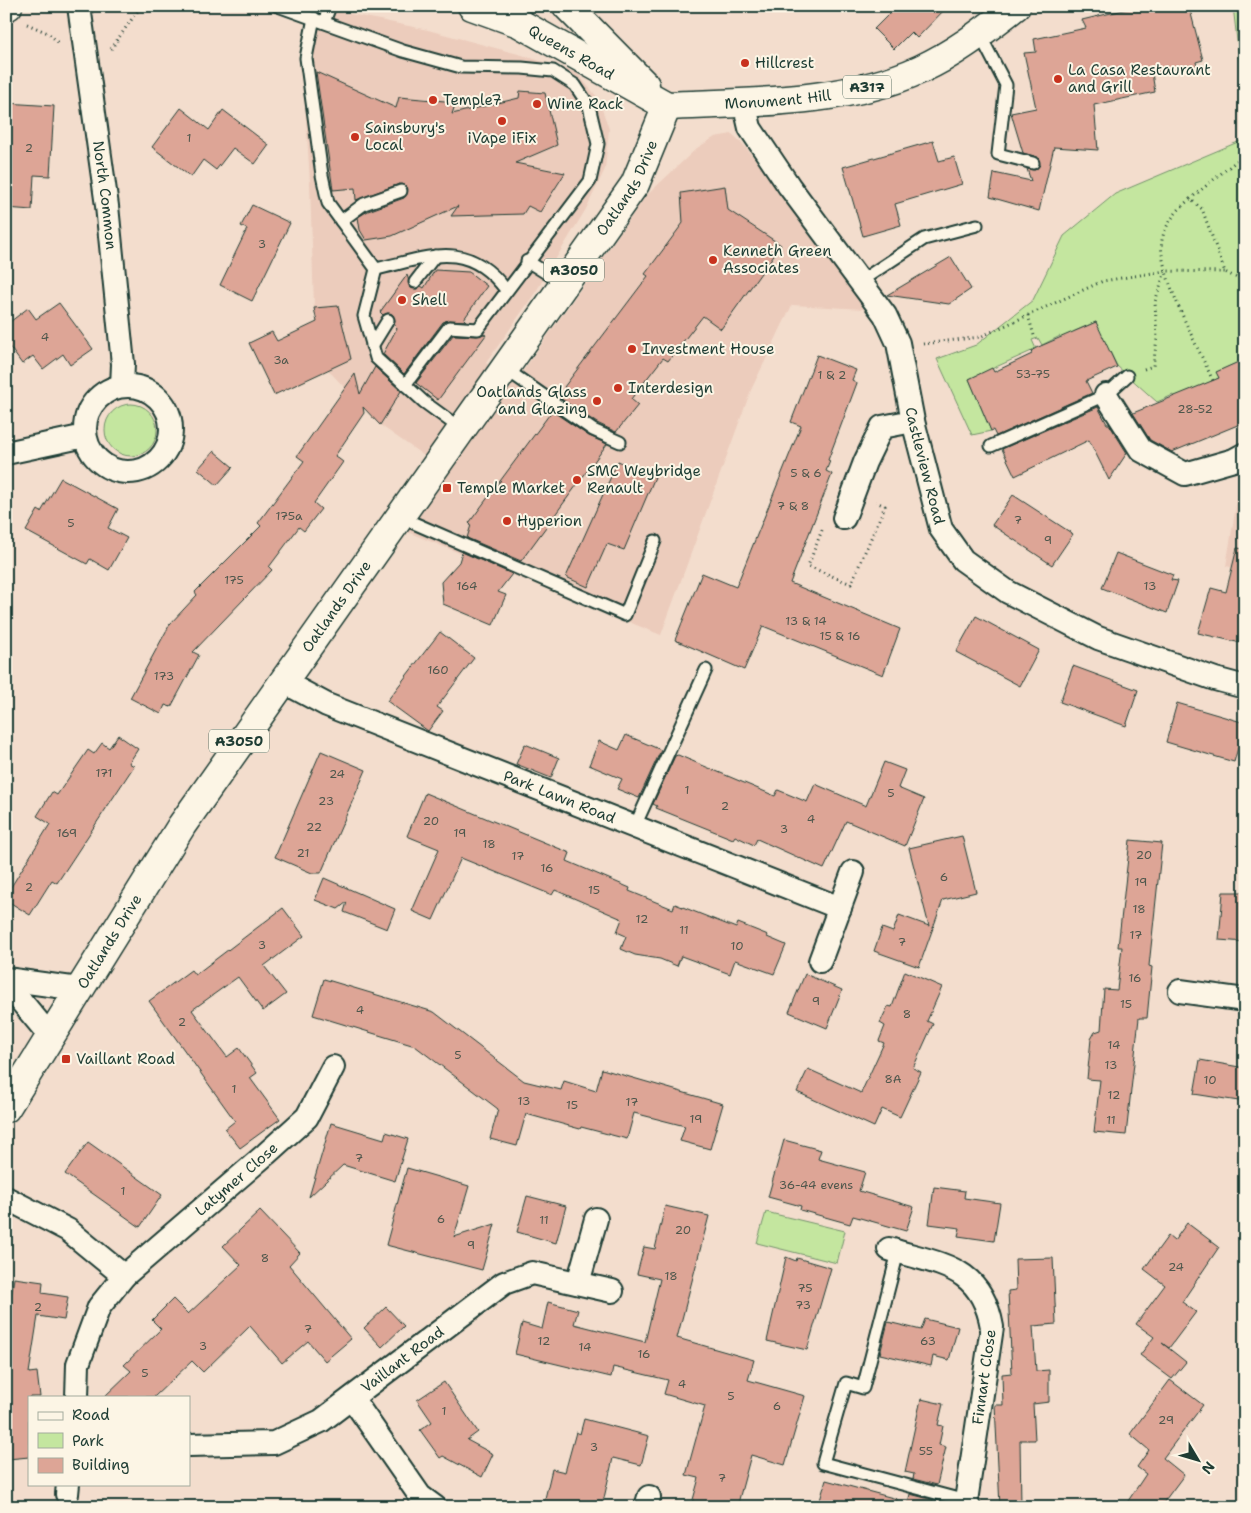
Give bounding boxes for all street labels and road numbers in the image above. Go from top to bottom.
street label: Queens Road [525,20,618,85]
road number: A317 [843,75,891,98]
street label: Monument Hill [724,85,833,114]
street label: Oatlands Drive [591,137,662,240]
street label: North Common [88,140,121,251]
road number: A3050 [544,258,604,282]
street label: Castleview Road [901,405,950,527]
street label: Oatlands Drive [297,556,376,656]
road number: A3050 [209,729,269,752]
street label: Park Lawn Road [500,766,619,828]
street label: Oatlands Drive [72,890,147,993]
street label: Latymer Close [191,1138,282,1221]
street label: Vaillant Road [357,1321,448,1397]
street label: Finnart Close [967,1328,1001,1426]

